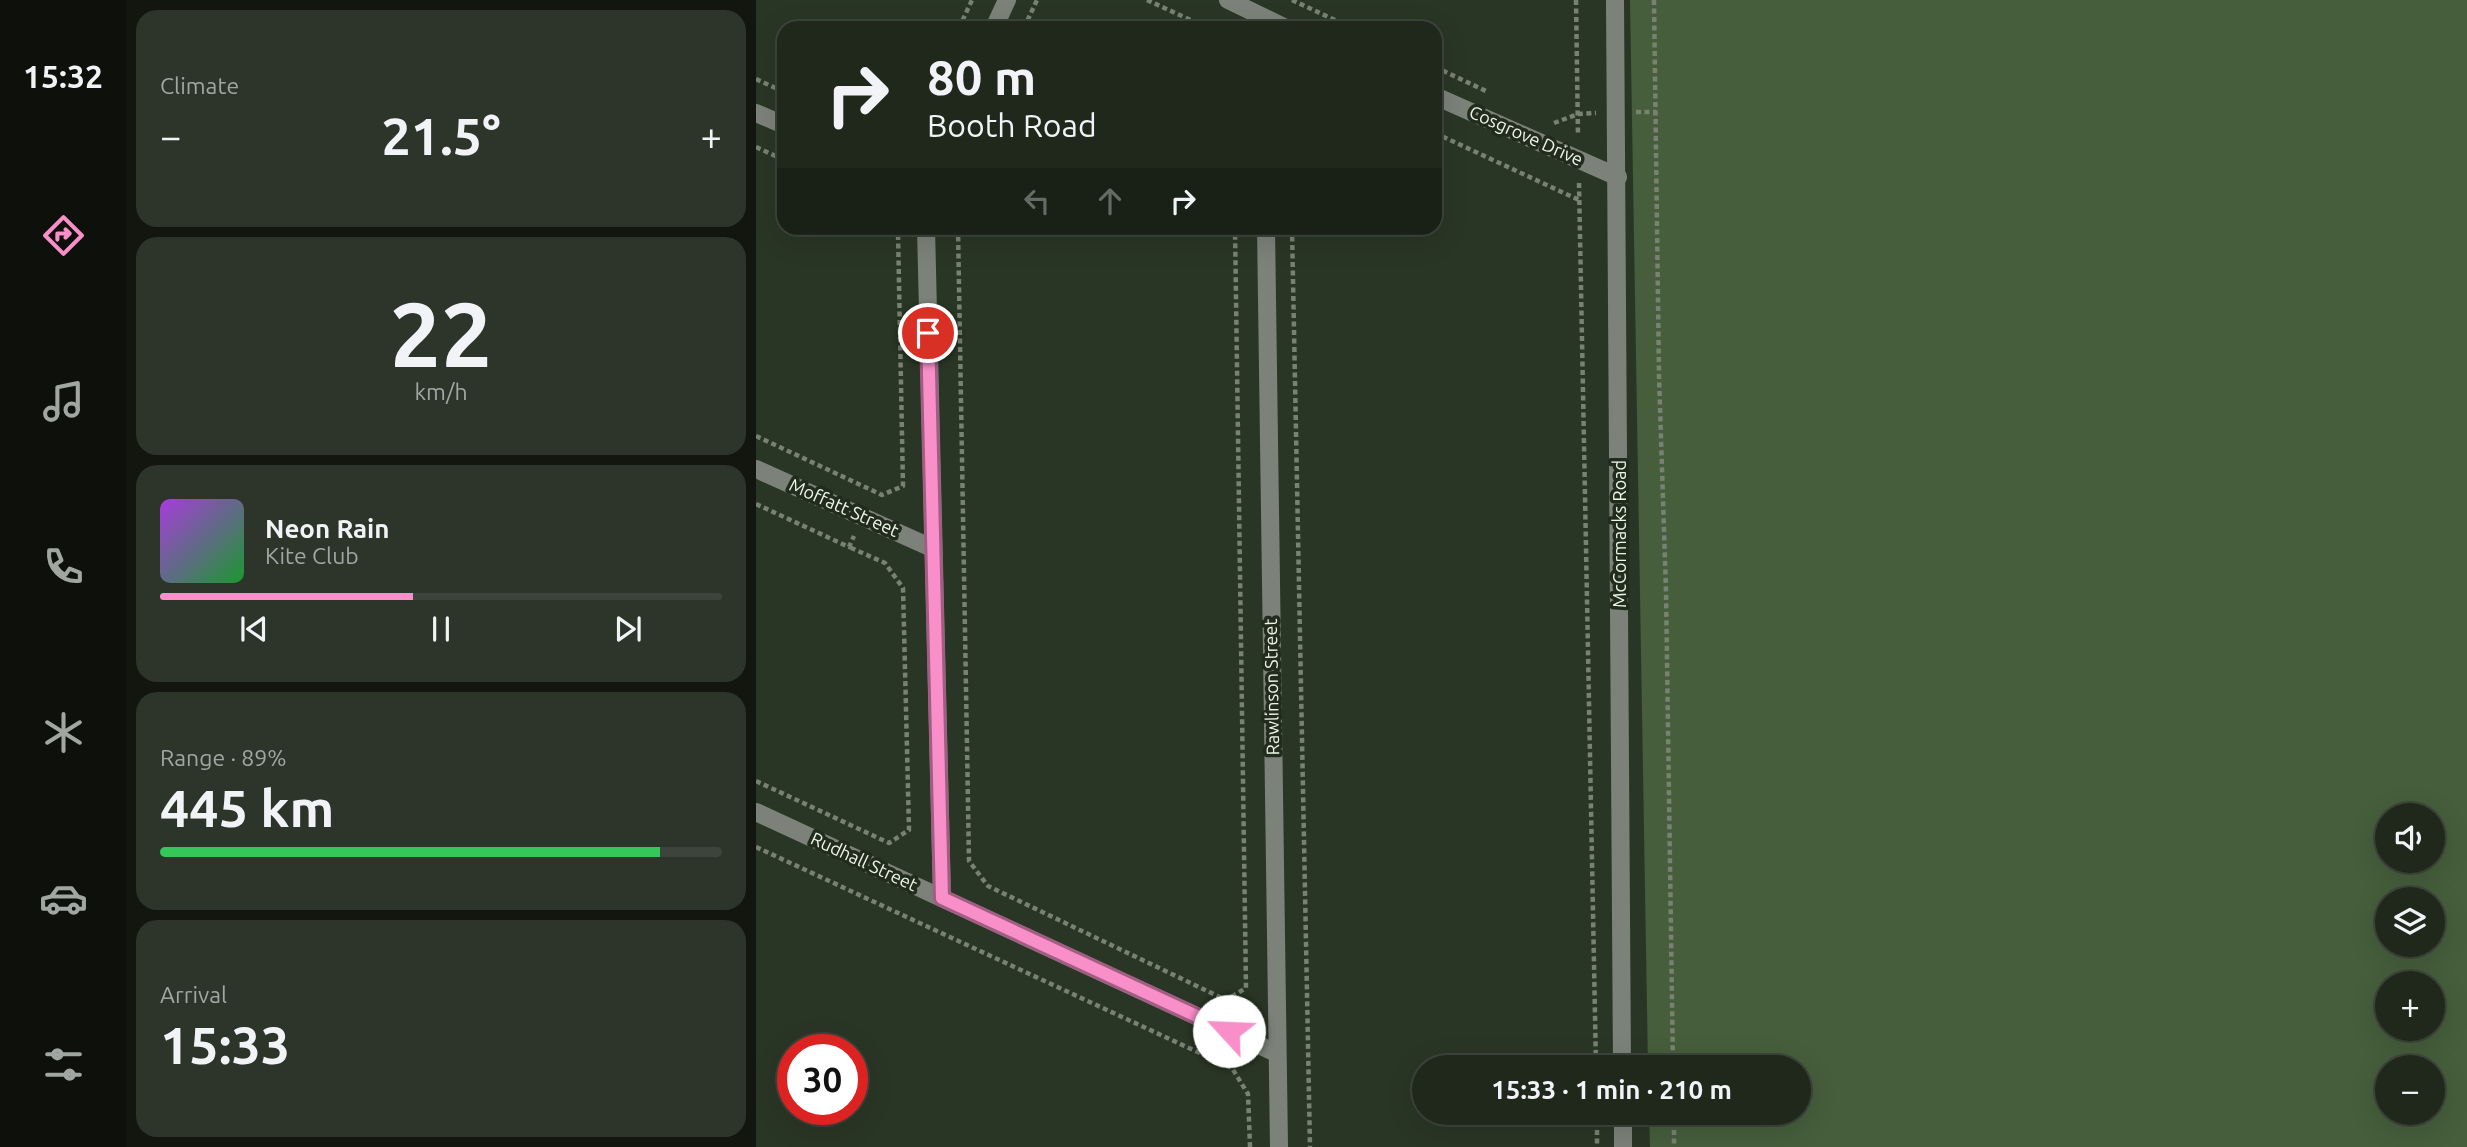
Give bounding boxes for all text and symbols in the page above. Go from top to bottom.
icon: right [812,49,903,140]
text: 80 m [927,49,1036,104]
text: 15:32 [23,58,103,94]
text: Climate [160,73,239,98]
street label: Cosgrove Drive [1466,101,1586,169]
text: 21.5° [381,107,501,165]
text: Booth Road [927,107,1097,143]
text: − [160,115,181,157]
text: + [701,115,722,157]
icon: left [1018,182,1056,220]
icon: ahead [1091,182,1129,220]
icon: right [1164,182,1202,220]
icon: directions [39,211,88,260]
text: 22 [390,282,492,384]
pin [898,303,958,363]
icon: arrive [909,314,947,352]
icon: music [39,377,88,426]
text: km/h [414,379,468,404]
street label: McCormacks Road [1609,460,1629,608]
street label: Moffatt Street [787,474,902,540]
text: Neon Rain [265,514,390,543]
icon: phone [39,542,88,591]
text: Kite Club [265,543,359,568]
icon: previous [235,610,273,648]
icon: pause [422,610,460,648]
icon: next [609,610,647,648]
street label: Rawlinson Street [1260,618,1282,756]
icon: climate [39,708,88,757]
text: Range · 89% [160,745,287,770]
text: 445 km [160,779,334,837]
map controls [2375,803,2445,1125]
button: sound [2375,803,2445,873]
street label: Rudhall Street [808,828,921,895]
icon: car [39,874,88,923]
button: layers [2375,887,2445,957]
button: + [2375,971,2445,1041]
text: Arrival [160,982,227,1007]
position arrow [1192,994,1266,1068]
text: 15:33 [160,1016,290,1074]
speed limit sign: 30 [777,1034,868,1125]
icon: filters [39,1040,88,1089]
button: − [2375,1055,2445,1125]
text: 15:33 · 1 min · 210 m [1491,1075,1732,1104]

